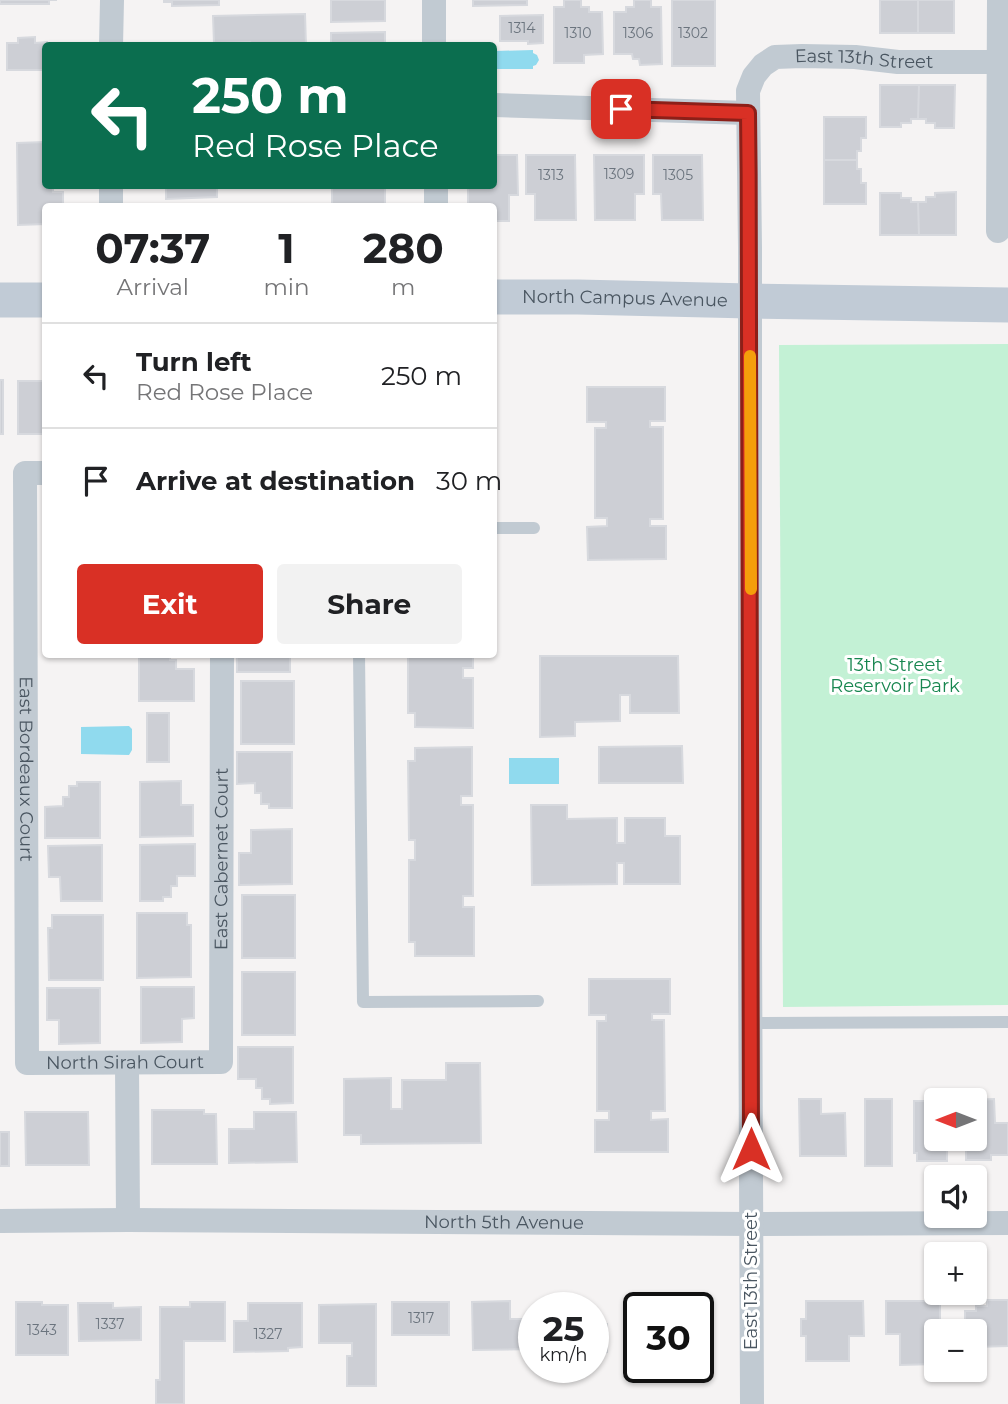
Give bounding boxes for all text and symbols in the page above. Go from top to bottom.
house number: 1314 [508,19,536,37]
house number: 1310 [564,24,592,42]
house number: 1306 [623,24,654,42]
house number: 1302 [678,24,708,42]
street label: East 13th Street [794,45,933,73]
text: 250 m [192,66,349,125]
icon: left [77,70,168,161]
pin [591,79,651,139]
icon: arrive [602,90,640,128]
text: Red Rose Place [192,126,439,165]
house number: 1309 [604,165,634,183]
house number: 1313 [538,166,564,184]
house number: 1305 [663,166,693,184]
text: 07:37 [95,222,210,274]
text: 1 [278,222,295,274]
text: 280 [363,222,444,274]
text: Arrival [116,273,189,301]
text: min [263,273,310,301]
text: m [391,273,416,301]
street label: North Campus Avenue [522,286,728,311]
text: Turn left [136,346,252,378]
icon: left [77,357,115,395]
text: 250 m [381,360,462,392]
text: Red Rose Place [136,378,313,406]
icon: arrive [77,462,115,500]
text: Arrive at destination [136,465,415,497]
text: 30 m [436,465,502,497]
button: Exit [77,564,263,644]
button: Share [277,564,462,644]
park label: 13th Street Reservoir Park [830,654,960,697]
street label: East Bordeaux Court [15,676,37,862]
street label: East Cabernet Court [210,768,233,950]
street label: North Sirah Court [46,1051,204,1074]
north arrow [924,1088,987,1152]
map controls [924,1088,987,1382]
position arrow [714,1112,788,1186]
button: sound [924,1165,987,1228]
street label: North 5th Avenue [424,1211,584,1234]
street label: East 13th Street [740,1212,762,1350]
button: + [924,1242,987,1305]
speed limit sign: 30 [623,1292,714,1383]
text: 25 [543,1307,584,1350]
house number: 1317 [408,1309,434,1327]
house number: 1337 [96,1315,124,1333]
button: − [924,1319,987,1382]
house number: 1343 [27,1321,57,1339]
house number: 1327 [253,1325,283,1343]
text: km/h [539,1344,588,1366]

